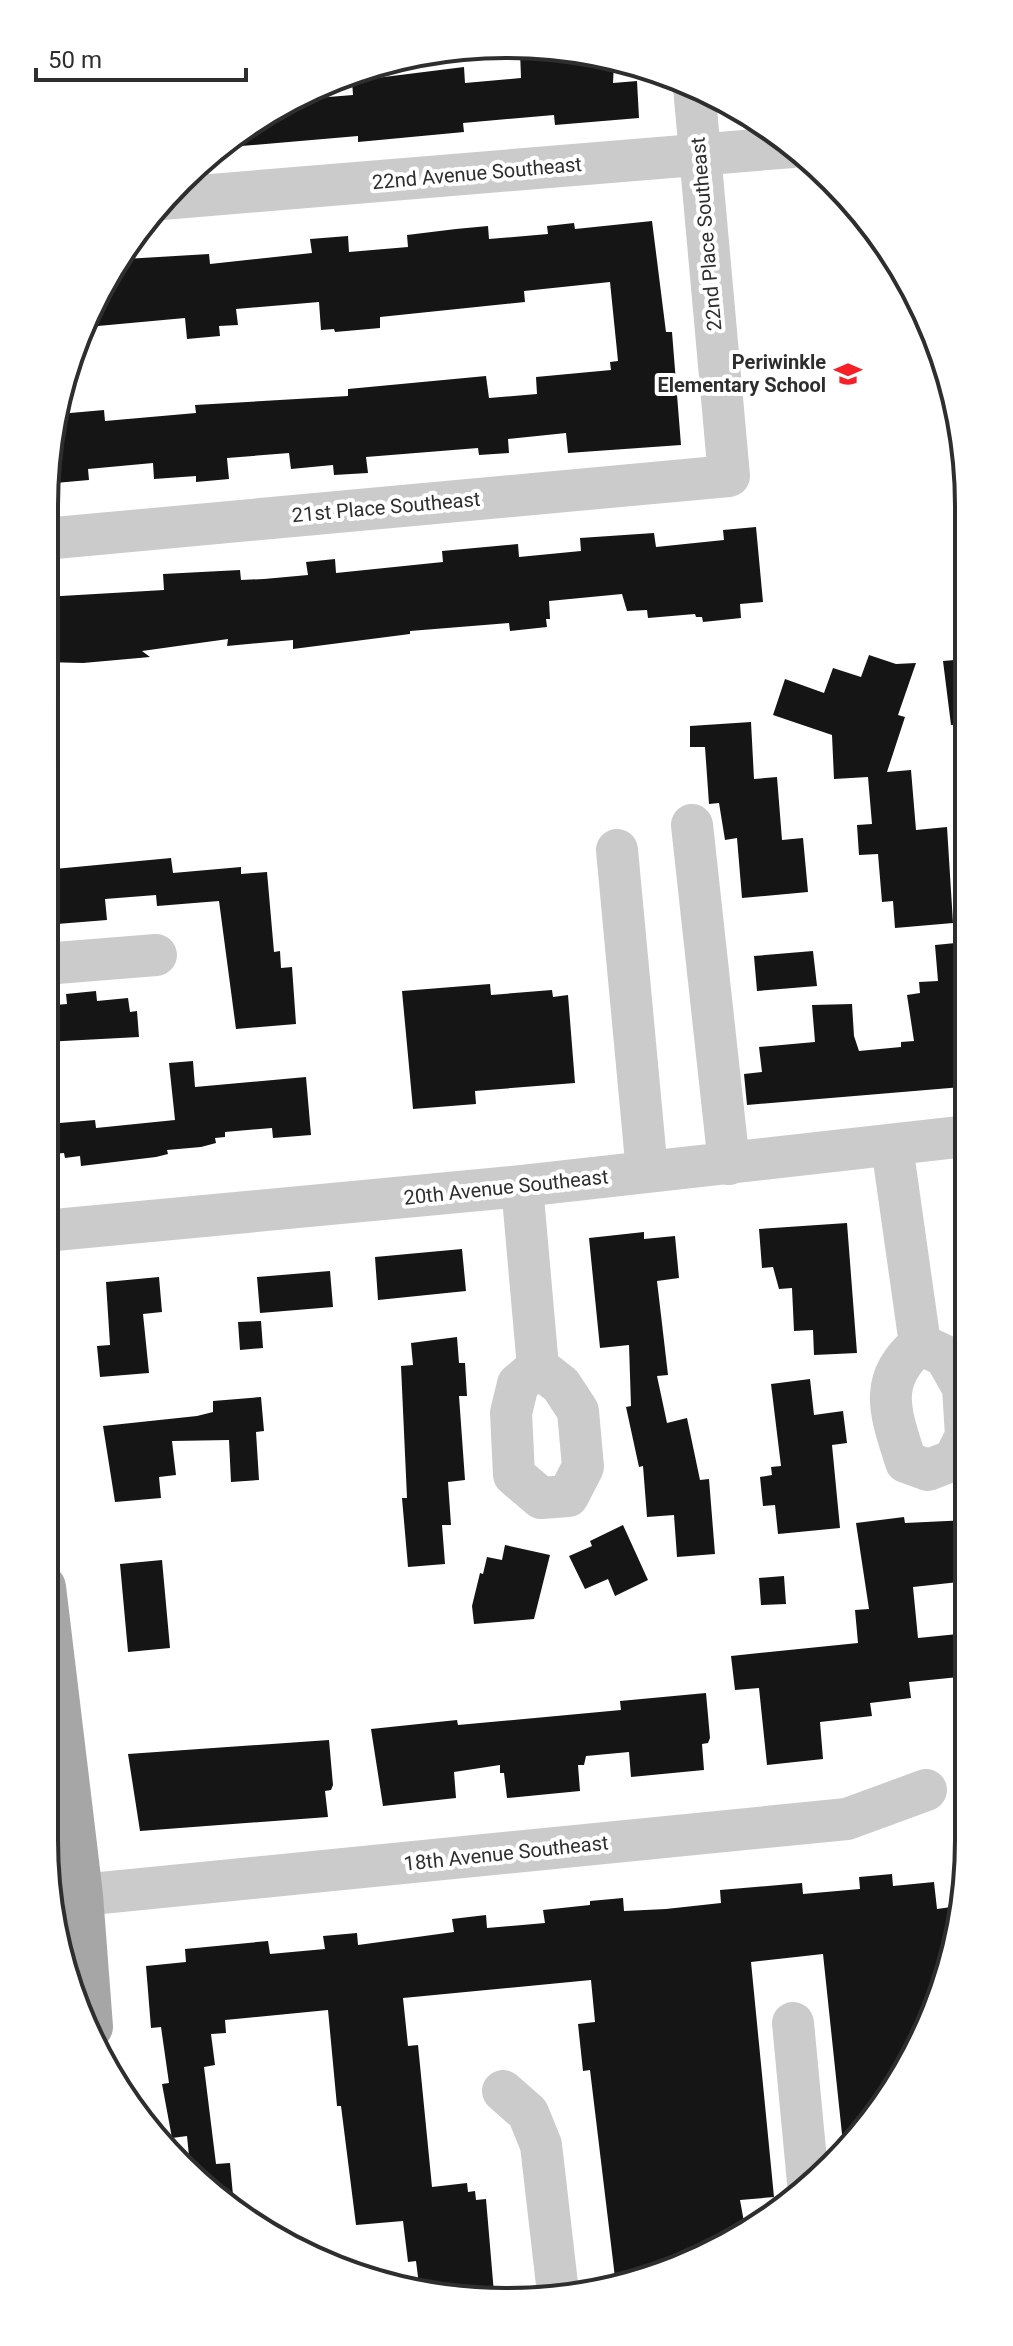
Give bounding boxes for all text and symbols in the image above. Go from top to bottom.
scale bar [36,32,246,82]
text: 50 m [48,46,102,74]
street label: 22nd Place Southeast [686,136,726,332]
street label: 22nd Avenue Southeast [371,152,583,194]
place label: Periwinkle Elementary School [658,350,826,397]
school or university icon: Periwinkle Elementary School [833,359,863,389]
street label: 21st Place Southeast [291,487,481,527]
street label: 20th Avenue Southeast [403,1164,609,1210]
street label: 18th Avenue Southeast [403,1830,609,1876]

